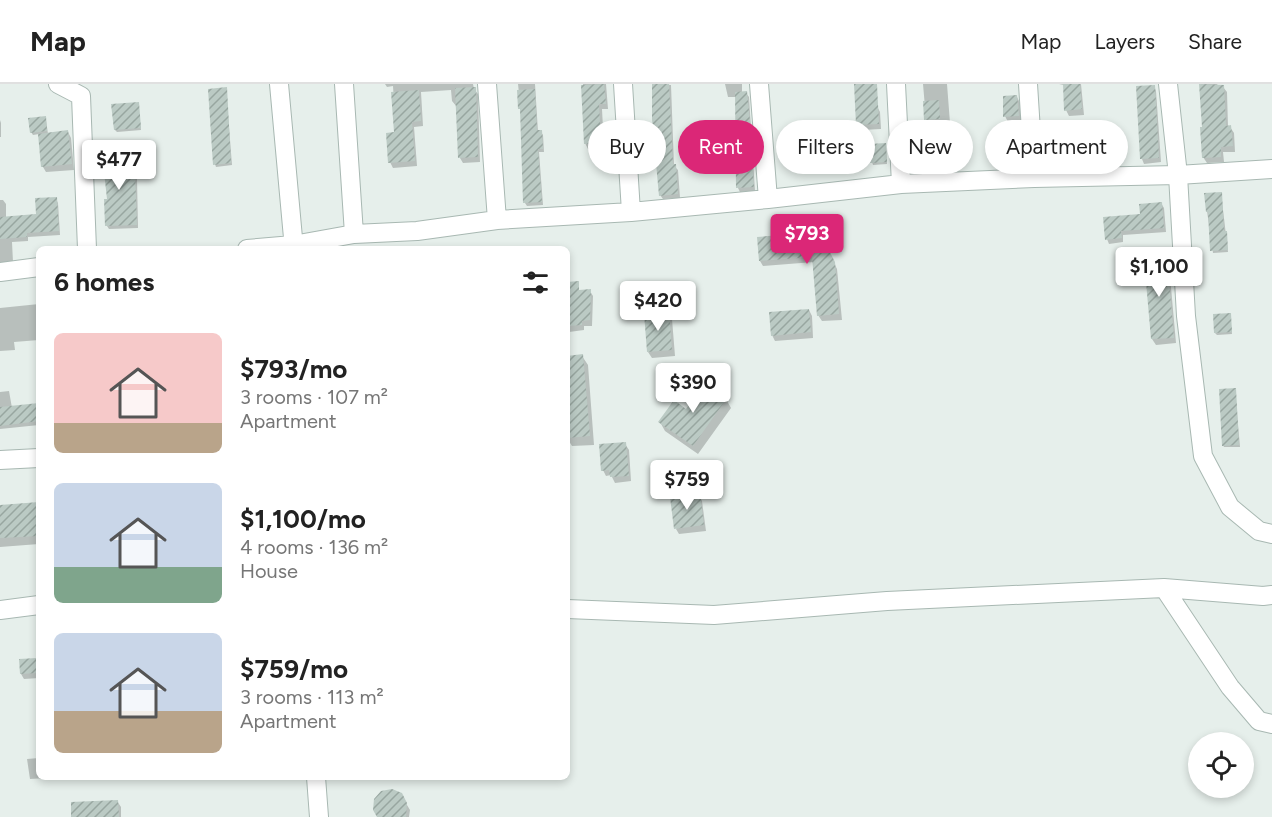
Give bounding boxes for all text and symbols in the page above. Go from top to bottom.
text: Map [30,24,86,58]
text: Map [1021,29,1061,54]
text: Layers [1094,29,1155,54]
text: Share [1188,29,1242,54]
chip: Buy [588,120,666,174]
chip: Rent [678,120,764,174]
chip: Filters [776,120,875,174]
chip: New [887,120,973,174]
chip: Apartment [985,120,1128,174]
pin: $477 [83,140,155,191]
text: $477 [96,147,142,171]
pin: $793 [771,214,843,265]
text: $793 [785,221,829,245]
pin: $1,100 [1110,247,1208,298]
text: $1,100 [1129,254,1189,278]
text: 6 homes [54,266,154,298]
icon: filters [519,266,552,299]
pin: $420 [622,281,694,332]
text: $420 [634,288,682,312]
text: $793/mo [240,353,347,385]
icon: home [102,357,174,429]
pin: $390 [657,363,729,414]
text: $390 [670,370,716,394]
text: 3 rooms · 107 m² [240,385,388,409]
text: Apartment [240,409,337,433]
pin: $759 [651,460,723,511]
text: $759 [664,467,710,491]
text: $1,100/mo [240,503,366,535]
icon: home [102,507,174,579]
text: 4 rooms · 136 m² [240,535,388,559]
text: House [240,559,298,583]
text: $759/mo [240,653,348,685]
icon: home [102,657,174,729]
text: 3 rooms · 113 m² [240,685,384,709]
text: Apartment [240,709,337,733]
map controls [1188,732,1254,798]
button: locate [1188,732,1254,798]

